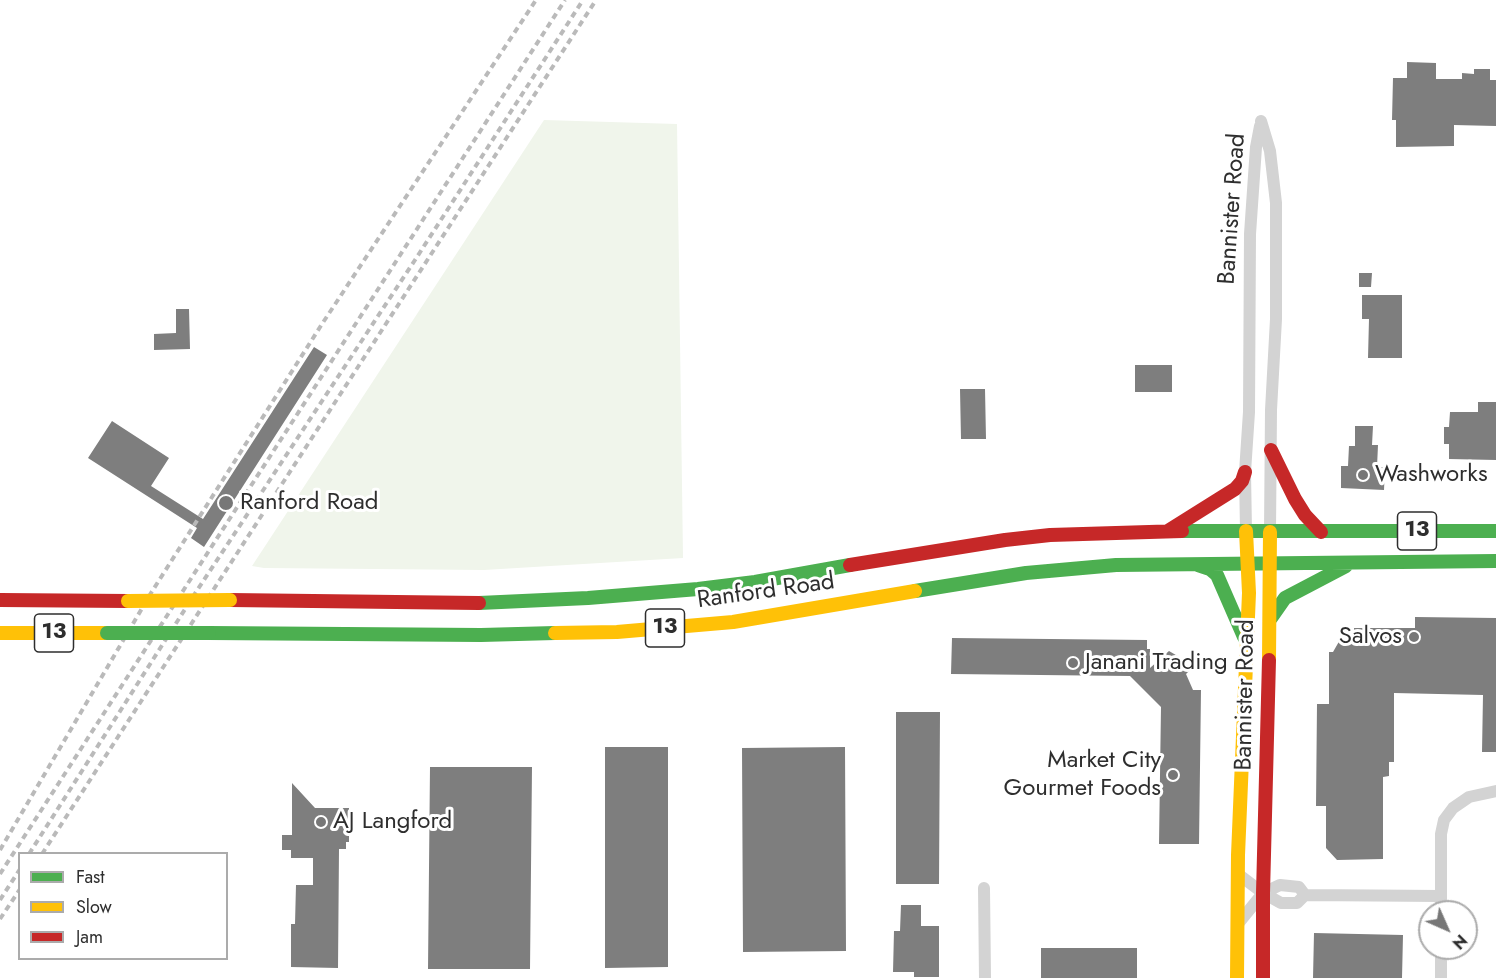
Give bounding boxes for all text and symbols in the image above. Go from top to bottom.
street label: Bannister Road [1213,132,1253,286]
place label: Washworks [1375,461,1488,489]
marker: Washworks [1356,468,1370,482]
place label: Ranford Road [240,489,378,517]
marker: Ranford Road [217,494,235,512]
road number: 13 [1398,512,1436,550]
street label: Ranford Road [695,568,837,616]
road number: 13 [646,609,684,647]
road number: 13 [34,614,74,652]
street label: Bannister Road [1230,619,1262,771]
place label: Salvos [1339,623,1402,651]
marker: Salvos [1407,630,1421,644]
place label: Janani Trading [1085,649,1228,677]
marker: Janani Trading [1066,656,1080,670]
place label: Market City Gourmet Foods [1004,747,1161,803]
marker: Market City Gourmet Foods [1166,768,1180,782]
place label: AJ Langford [333,808,452,836]
marker: AJ Langford [314,815,328,829]
legend [18,852,228,960]
text: Fast [76,864,105,890]
text: Slow [76,894,112,920]
north arrow [1418,900,1478,960]
text: Jam [76,924,103,950]
text: N [1447,929,1472,954]

